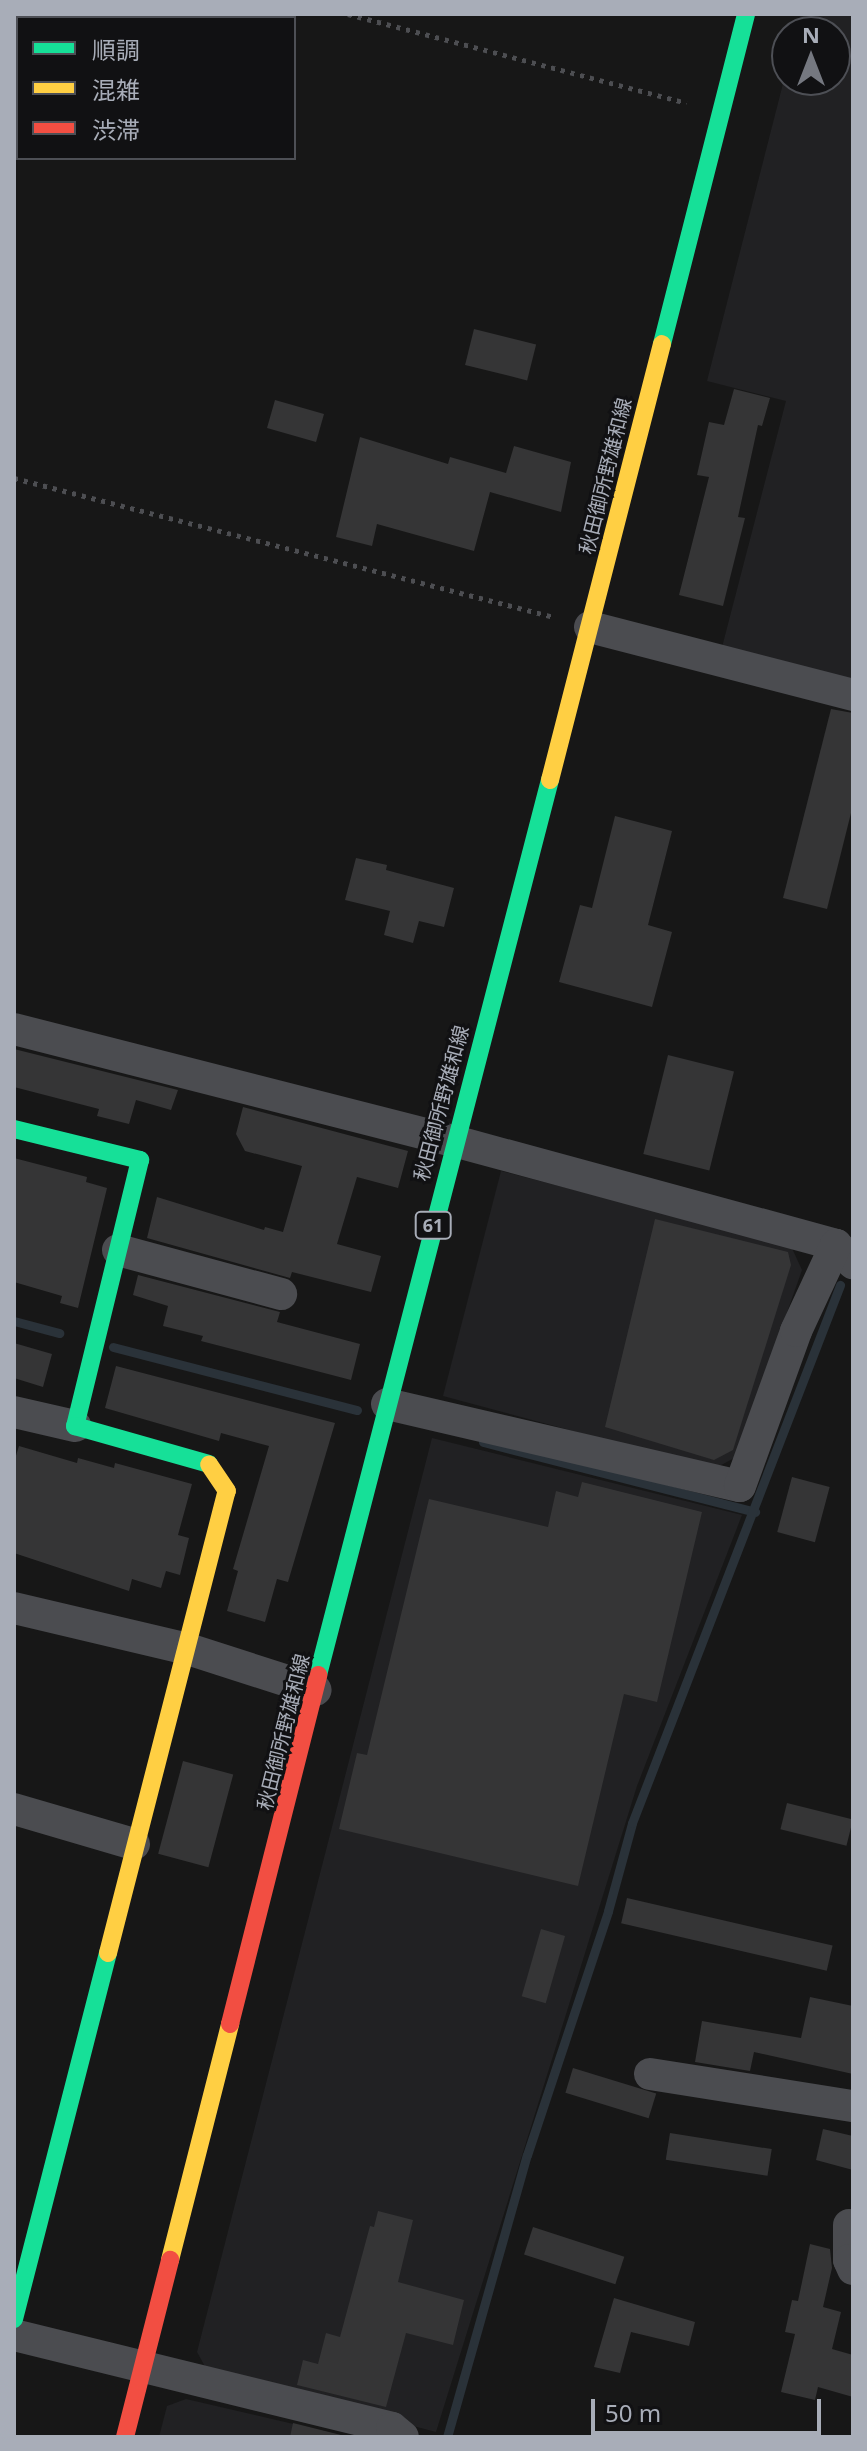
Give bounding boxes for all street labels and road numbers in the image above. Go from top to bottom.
street label: 秋田御所野雄和線 [574,395,636,557]
street label: 秋田御所野雄和線 [409,1023,473,1183]
road number: 61 [413,1211,453,1239]
street label: 秋田御所野雄和線 [252,1651,314,1813]

